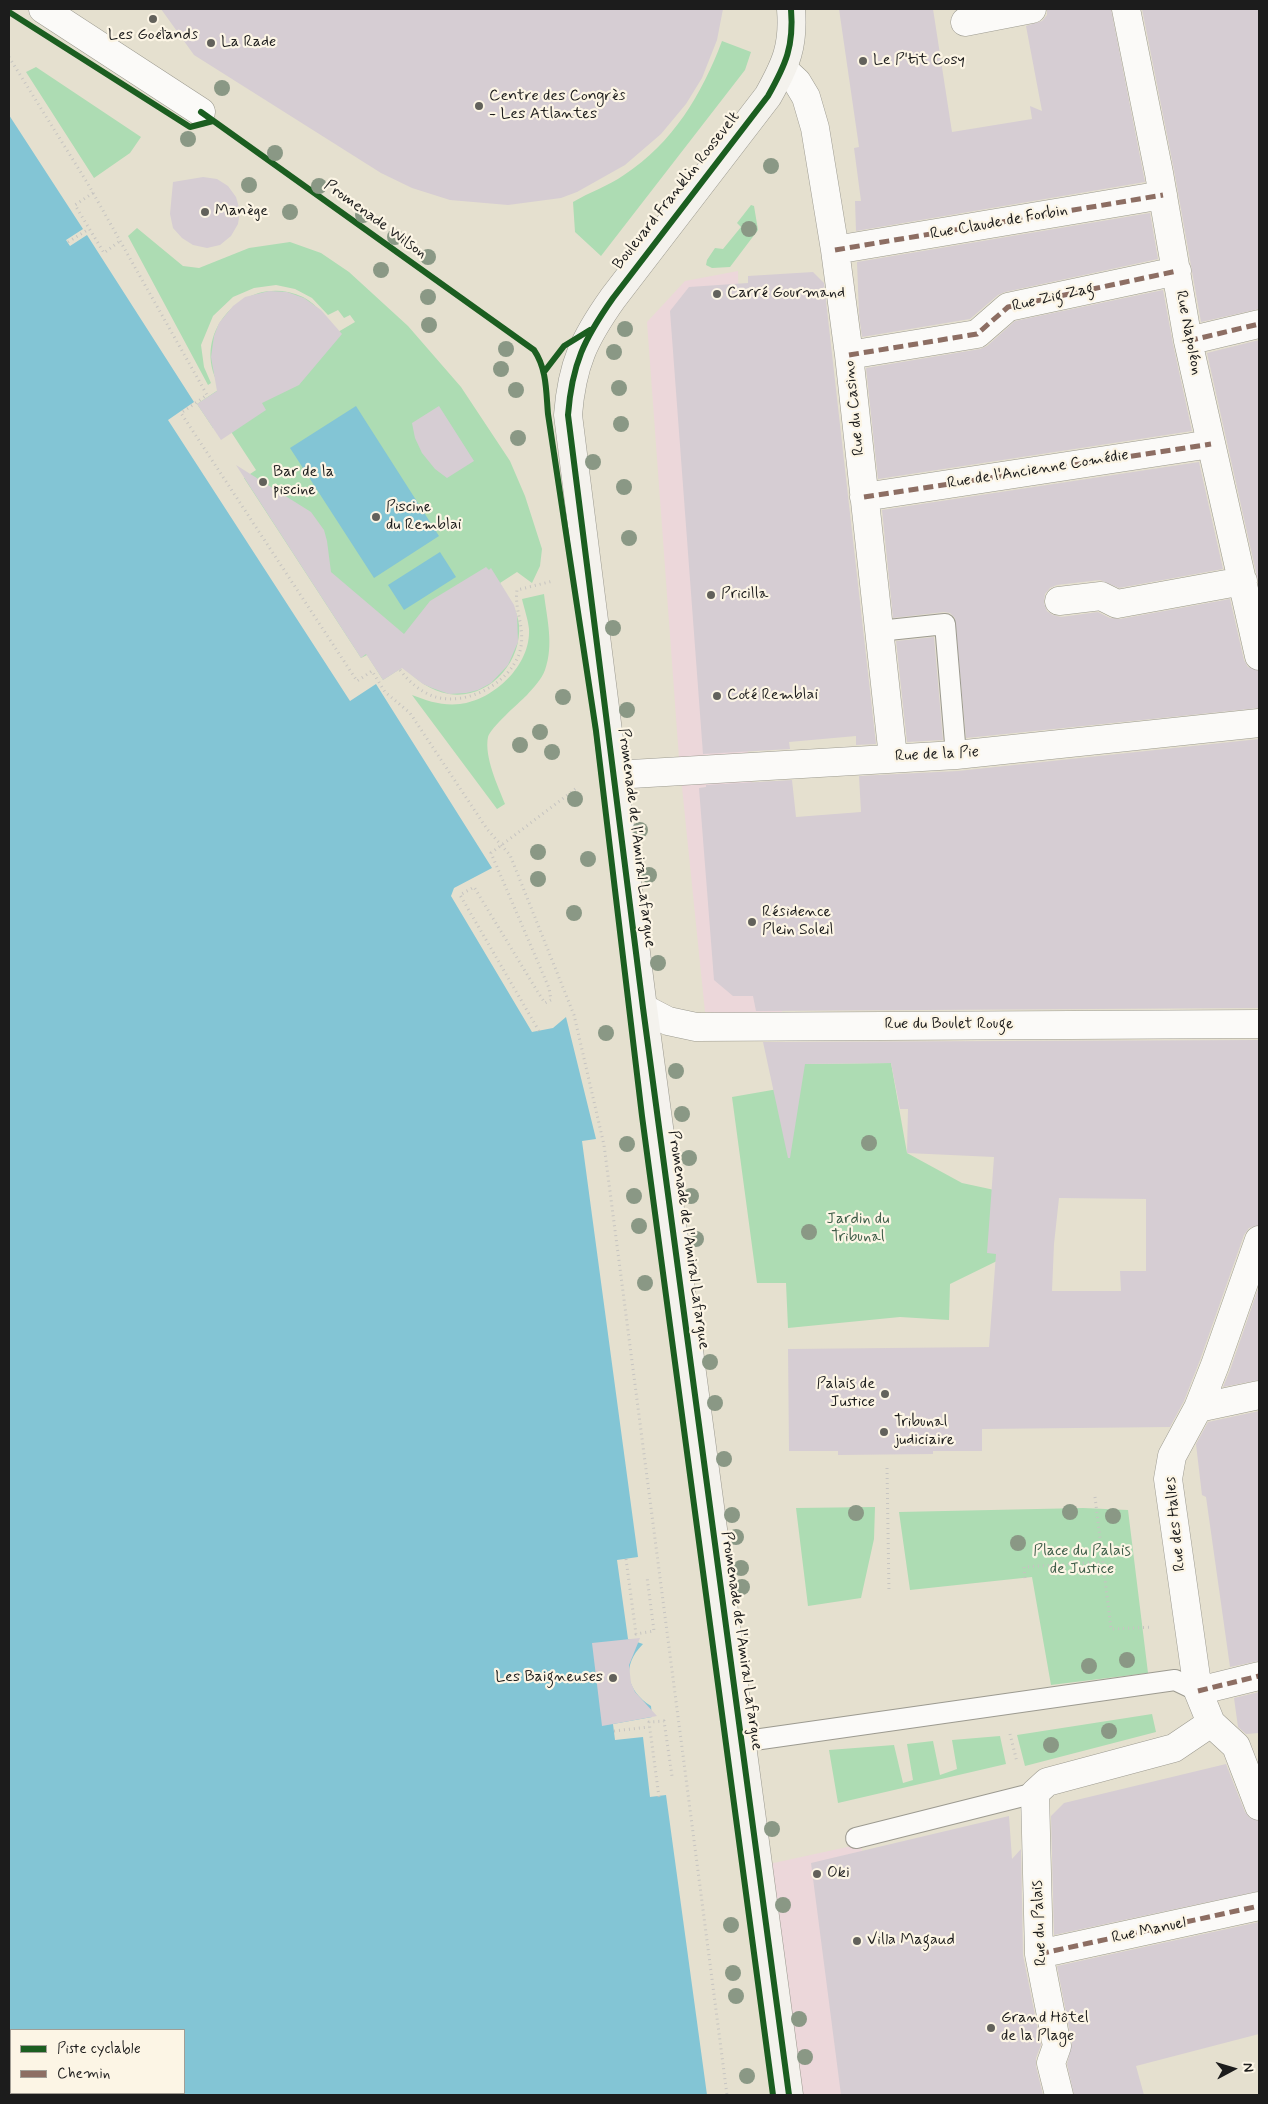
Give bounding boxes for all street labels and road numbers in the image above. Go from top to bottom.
street label: Boulevard Franklin Roosevelt [609,108,745,274]
street label: Promenade Wilson [320,176,430,264]
street label: Rue Claude de Forbin [929,201,1069,245]
street label: Rue Zig Zag [1010,279,1096,317]
street label: Rue Napoléon [1170,289,1206,377]
street label: Rue du Casino [840,359,870,457]
street label: Rue de l'Ancienne Comédie [946,446,1130,494]
street label: Promenade de l'Amiral Lafargue [613,727,659,949]
street label: Rue de la Pie [895,743,979,767]
street label: Rue du Boulet Rouge [885,1015,1013,1035]
street label: Promenade de l'Amiral Lafargue [663,1129,713,1351]
street label: Rue des Halles [1161,1476,1191,1572]
street label: Promenade de l'Amiral Lafargue [716,1530,766,1752]
street label: Rue du Palais [1028,1880,1052,1966]
street label: Rue Manuel [1110,1914,1188,1948]

